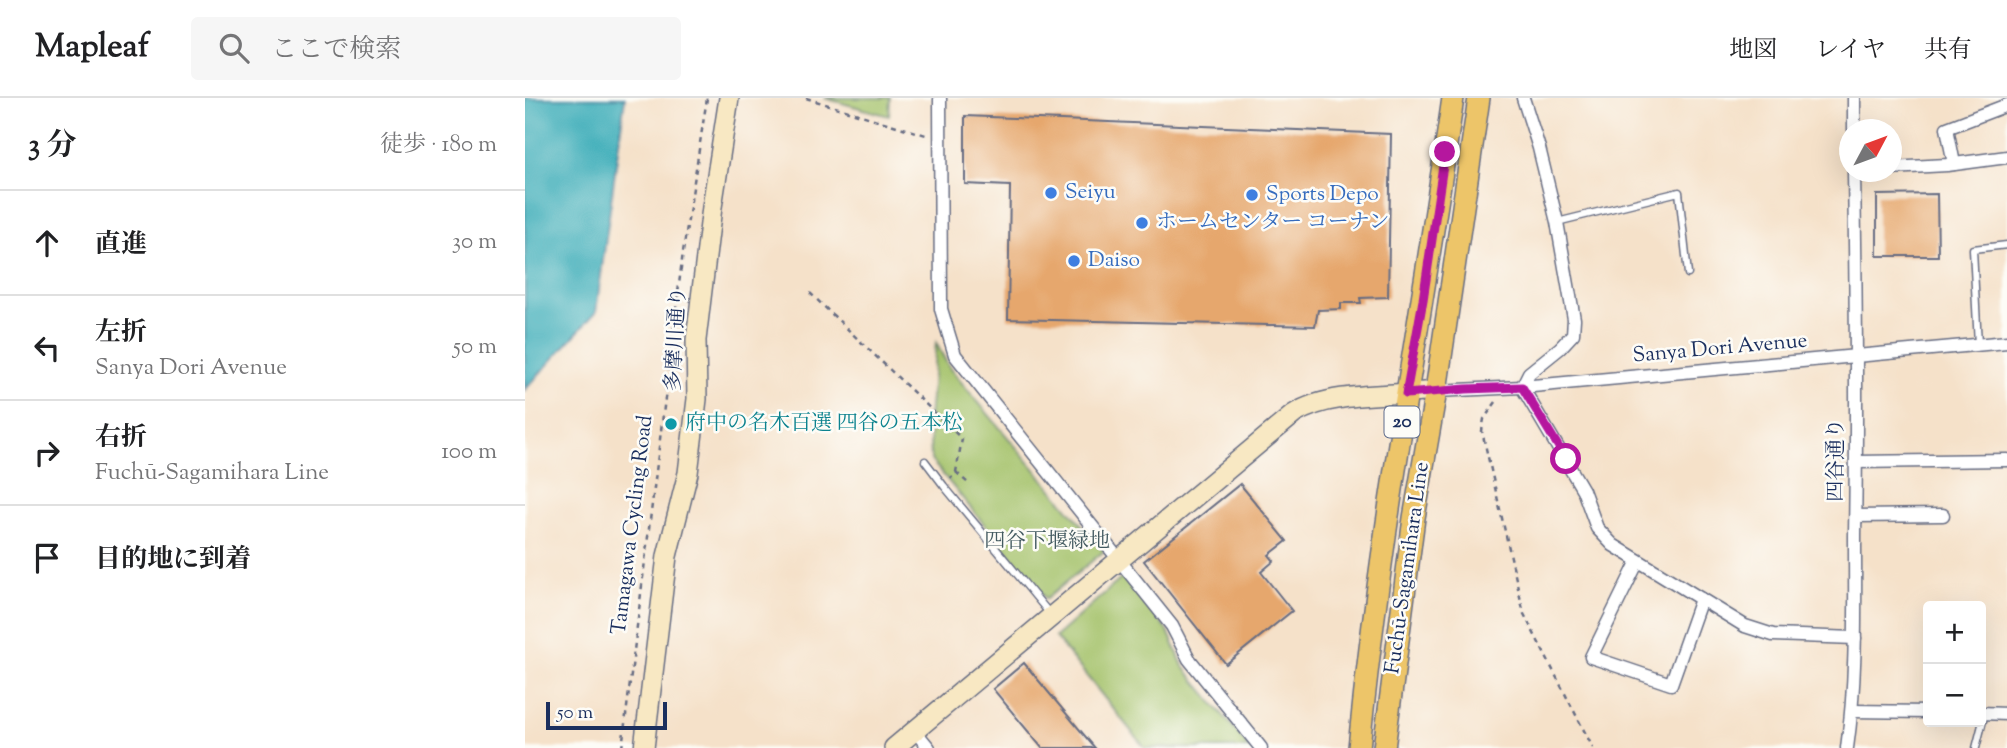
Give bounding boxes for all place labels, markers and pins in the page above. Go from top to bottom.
place label: Seiyu [1065,178,1116,208]
place label: Sports Depo [1266,180,1379,210]
marker: Seiyu [1043,185,1059,201]
marker: Sports Depo [1244,187,1260,203]
place label: ホームセンター コーナン [1156,208,1390,238]
marker: ホームセンター コーナン [1134,215,1150,231]
place label: Daiso [1088,246,1140,276]
marker: Daiso [1066,253,1082,269]
place label: 府中の名木百選 四谷の五本松 [685,409,962,439]
marker: 府中の名木百選 四谷の五本松 [663,416,679,432]

